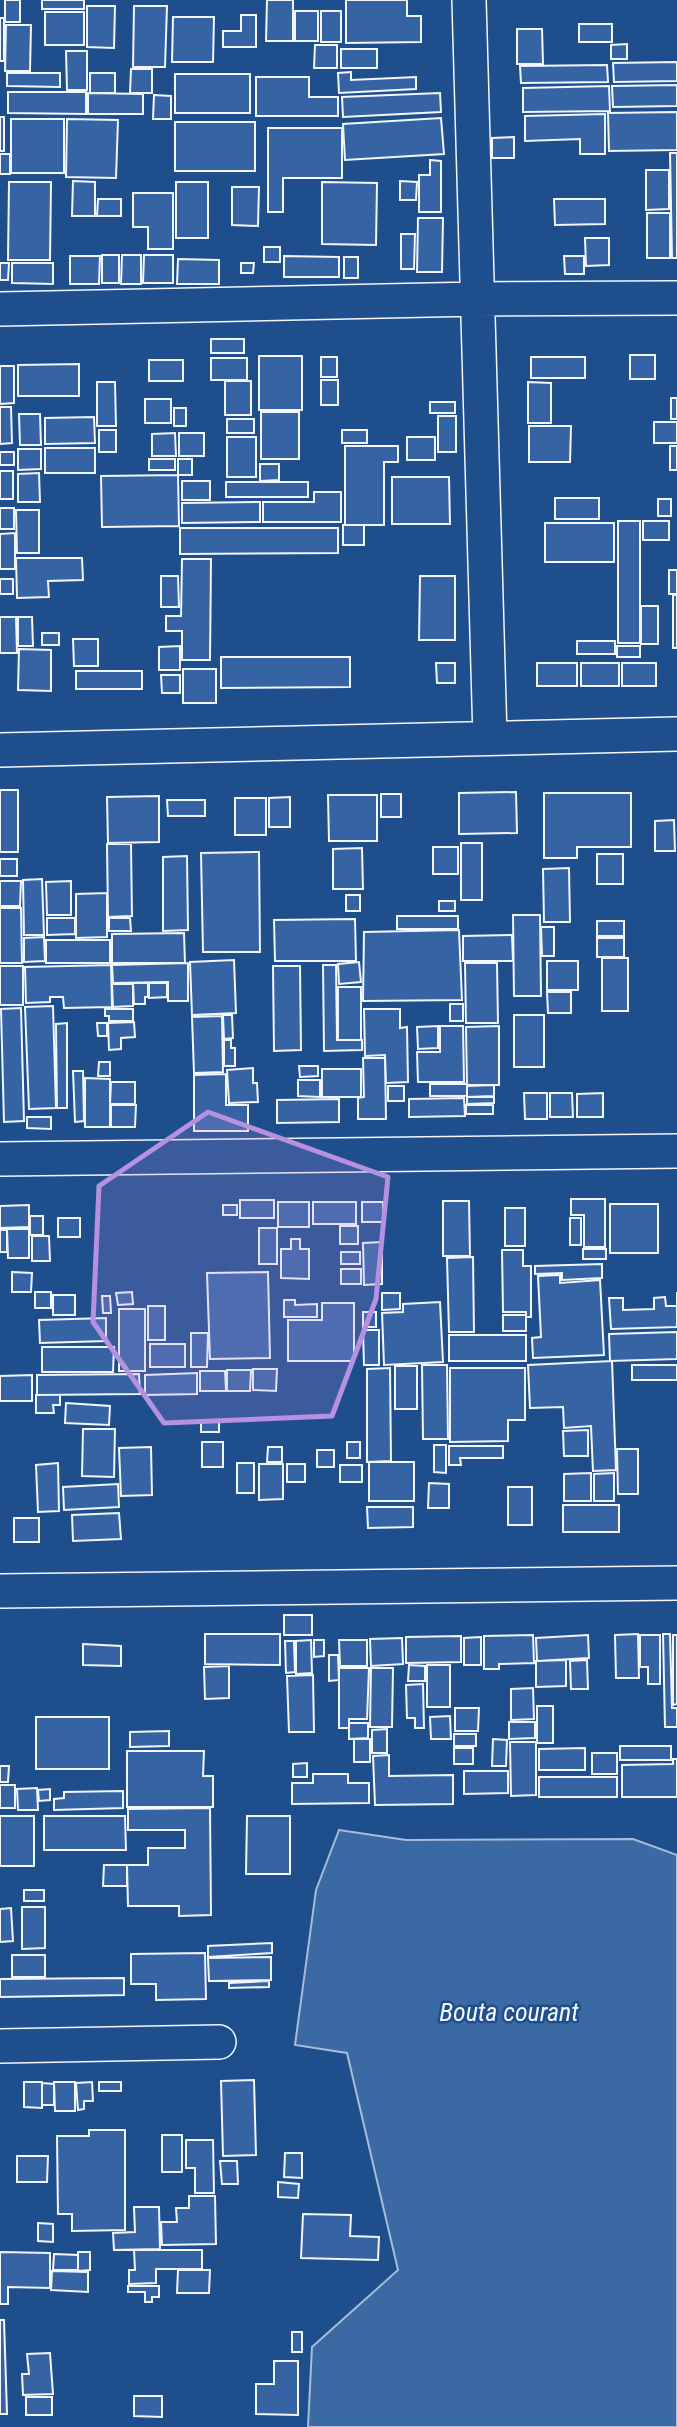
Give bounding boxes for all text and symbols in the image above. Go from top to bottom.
water label: Bouta courant [439,1997,579,2027]

